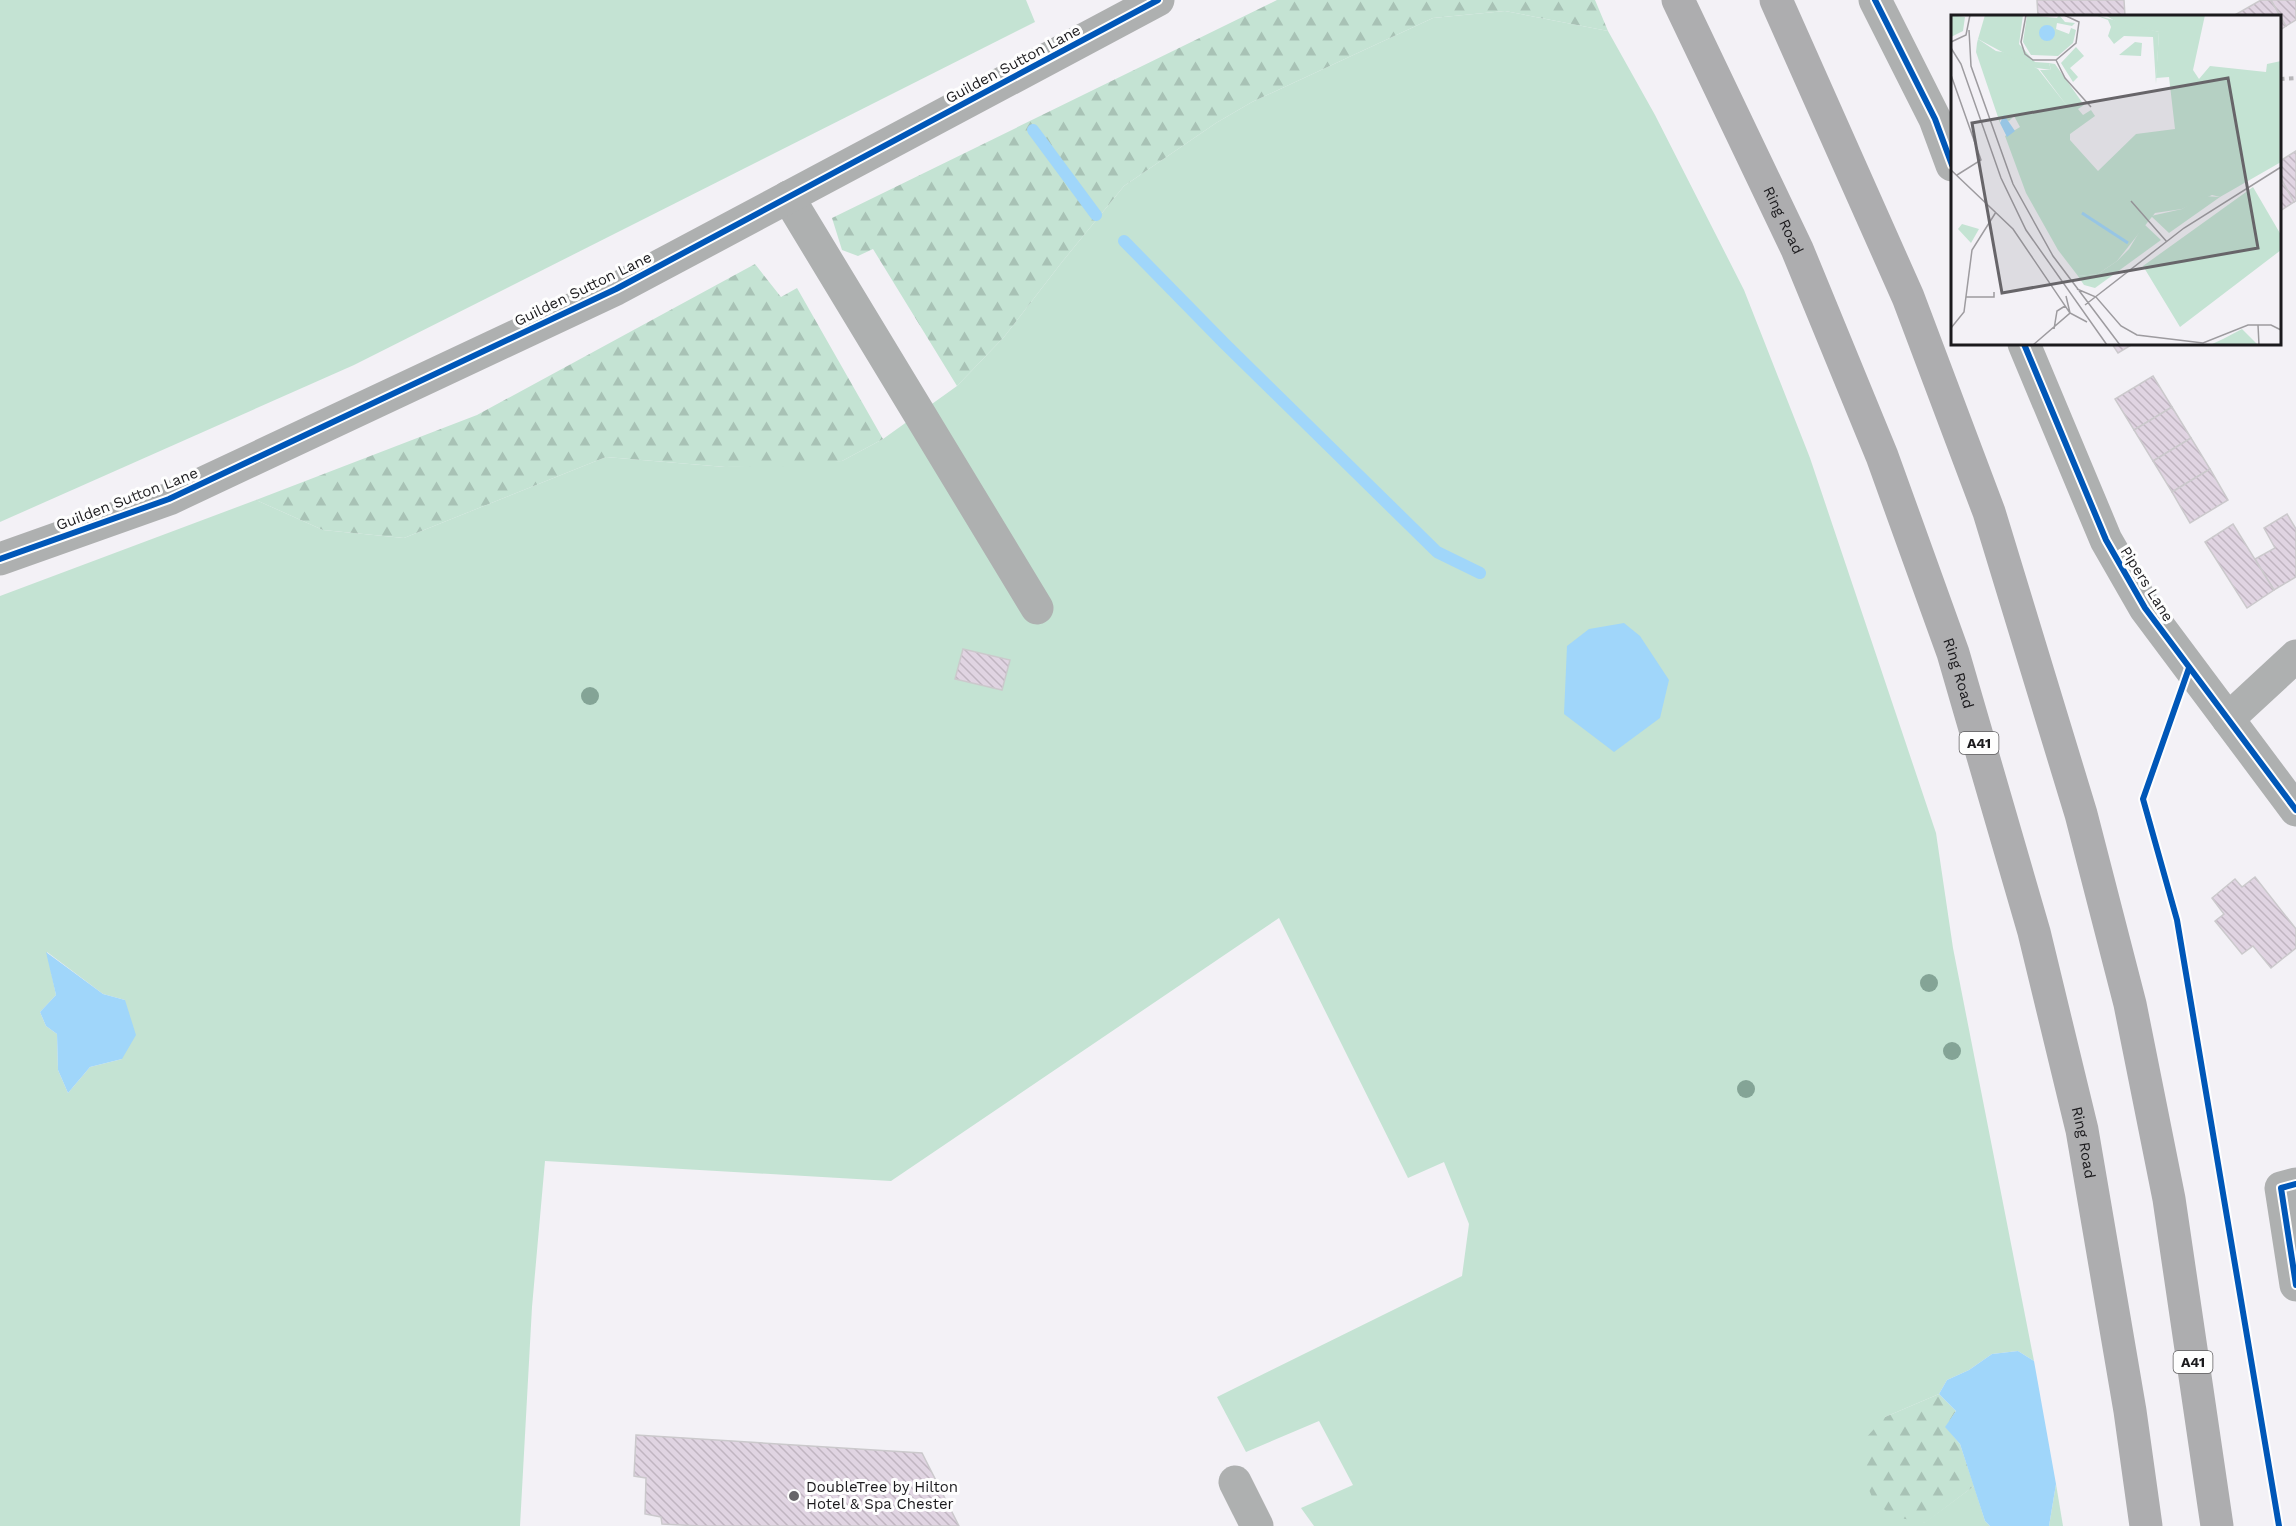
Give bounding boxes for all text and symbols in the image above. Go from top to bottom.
inset map [1951,15,2281,345]
street label: Guilden Sutton Lane [942,21,1084,107]
street label: Ring Road [1759,183,1807,257]
street label: Guilden Sutton Lane [511,248,655,330]
street label: Guilden Sutton Lane [54,464,200,534]
street label: Pipers Lane [2117,543,2177,625]
street label: Ring Road [1939,635,1978,711]
road number: A41 [1960,732,1998,754]
street label: Ring Road [2068,1105,2099,1180]
road number: A41 [2174,1351,2212,1373]
place label: DoubleTree by Hilton Hotel & Spa Chester [806,1478,958,1513]
marker: DoubleTree by Hilton Hotel & Spa Chester [787,1489,801,1503]

